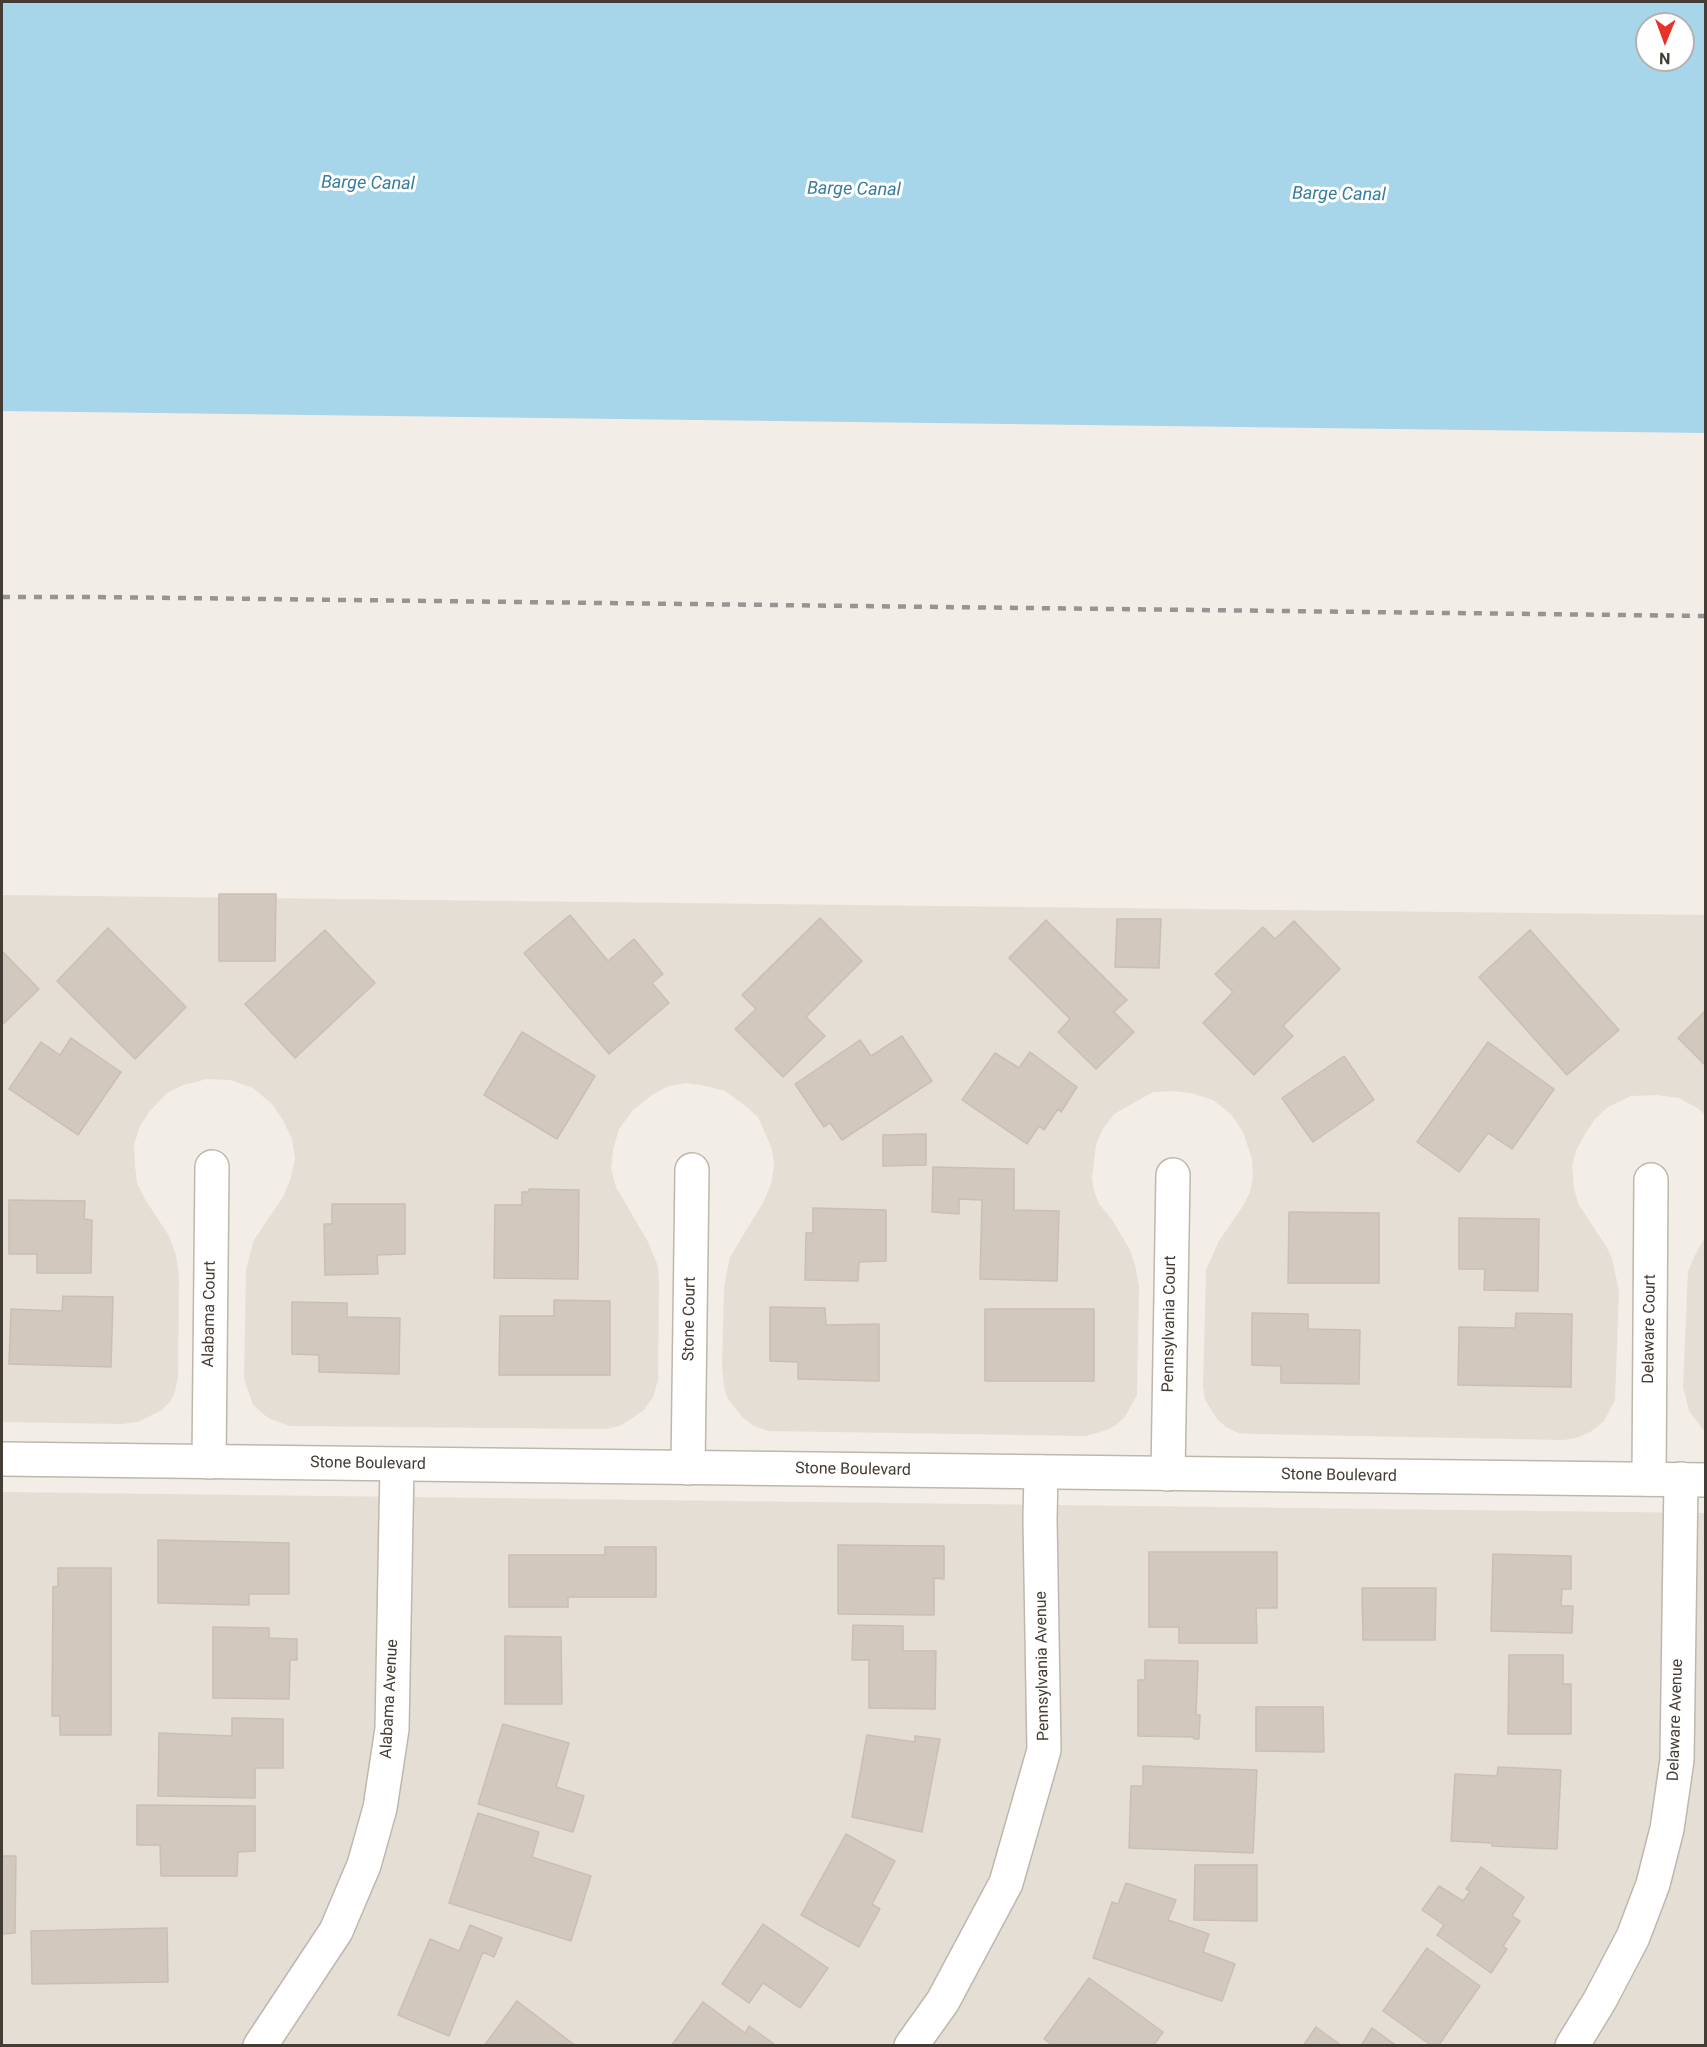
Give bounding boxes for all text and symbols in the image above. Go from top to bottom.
north arrow [1635,12,1695,72]
text: N [1659,49,1671,68]
water label: Barge Canal [321,172,415,196]
water label: Barge Canal [807,178,901,202]
water label: Barge Canal [1292,183,1386,207]
street label: Pennsylvania Court [1159,1255,1181,1393]
street label: Alabama Court [199,1260,221,1368]
street label: Delaware Court [1639,1274,1661,1384]
street label: Stone Court [680,1277,700,1361]
street label: Stone Boulevard [310,1453,426,1475]
street label: Stone Boulevard [795,1459,911,1481]
street label: Stone Boulevard [1281,1465,1397,1487]
street label: Pennsylvania Avenue [1032,1591,1054,1741]
street label: Alabama Avenue [377,1639,403,1759]
street label: Delaware Avenue [1664,1659,1688,1781]

